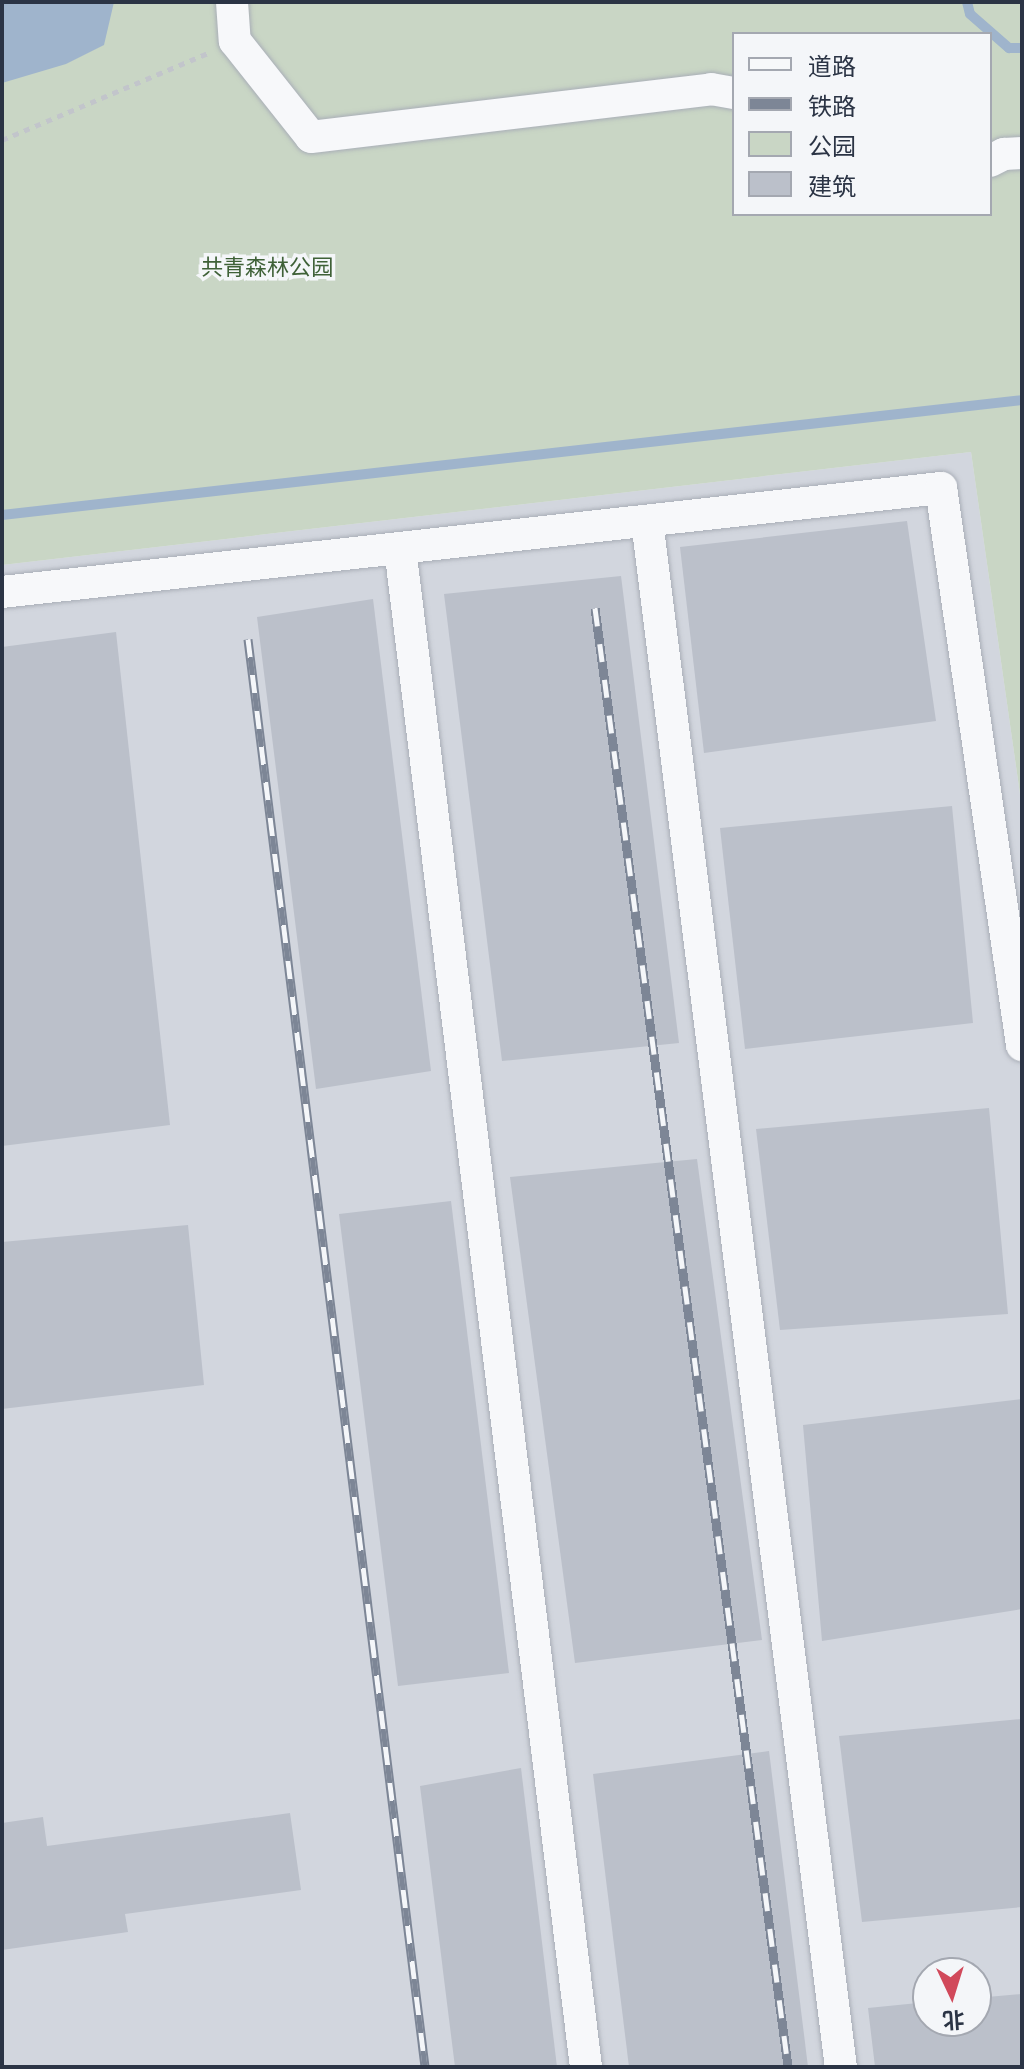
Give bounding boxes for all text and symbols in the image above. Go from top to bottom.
legend [732,32,992,216]
text: 道路 [808,52,856,81]
text: 铁路 [808,92,856,121]
text: 公园 [808,132,856,161]
text: 建筑 [808,172,856,201]
park label: 共青森林公园 [201,255,333,281]
north arrow [912,1957,992,2037]
text: 北 [942,2005,966,2034]

